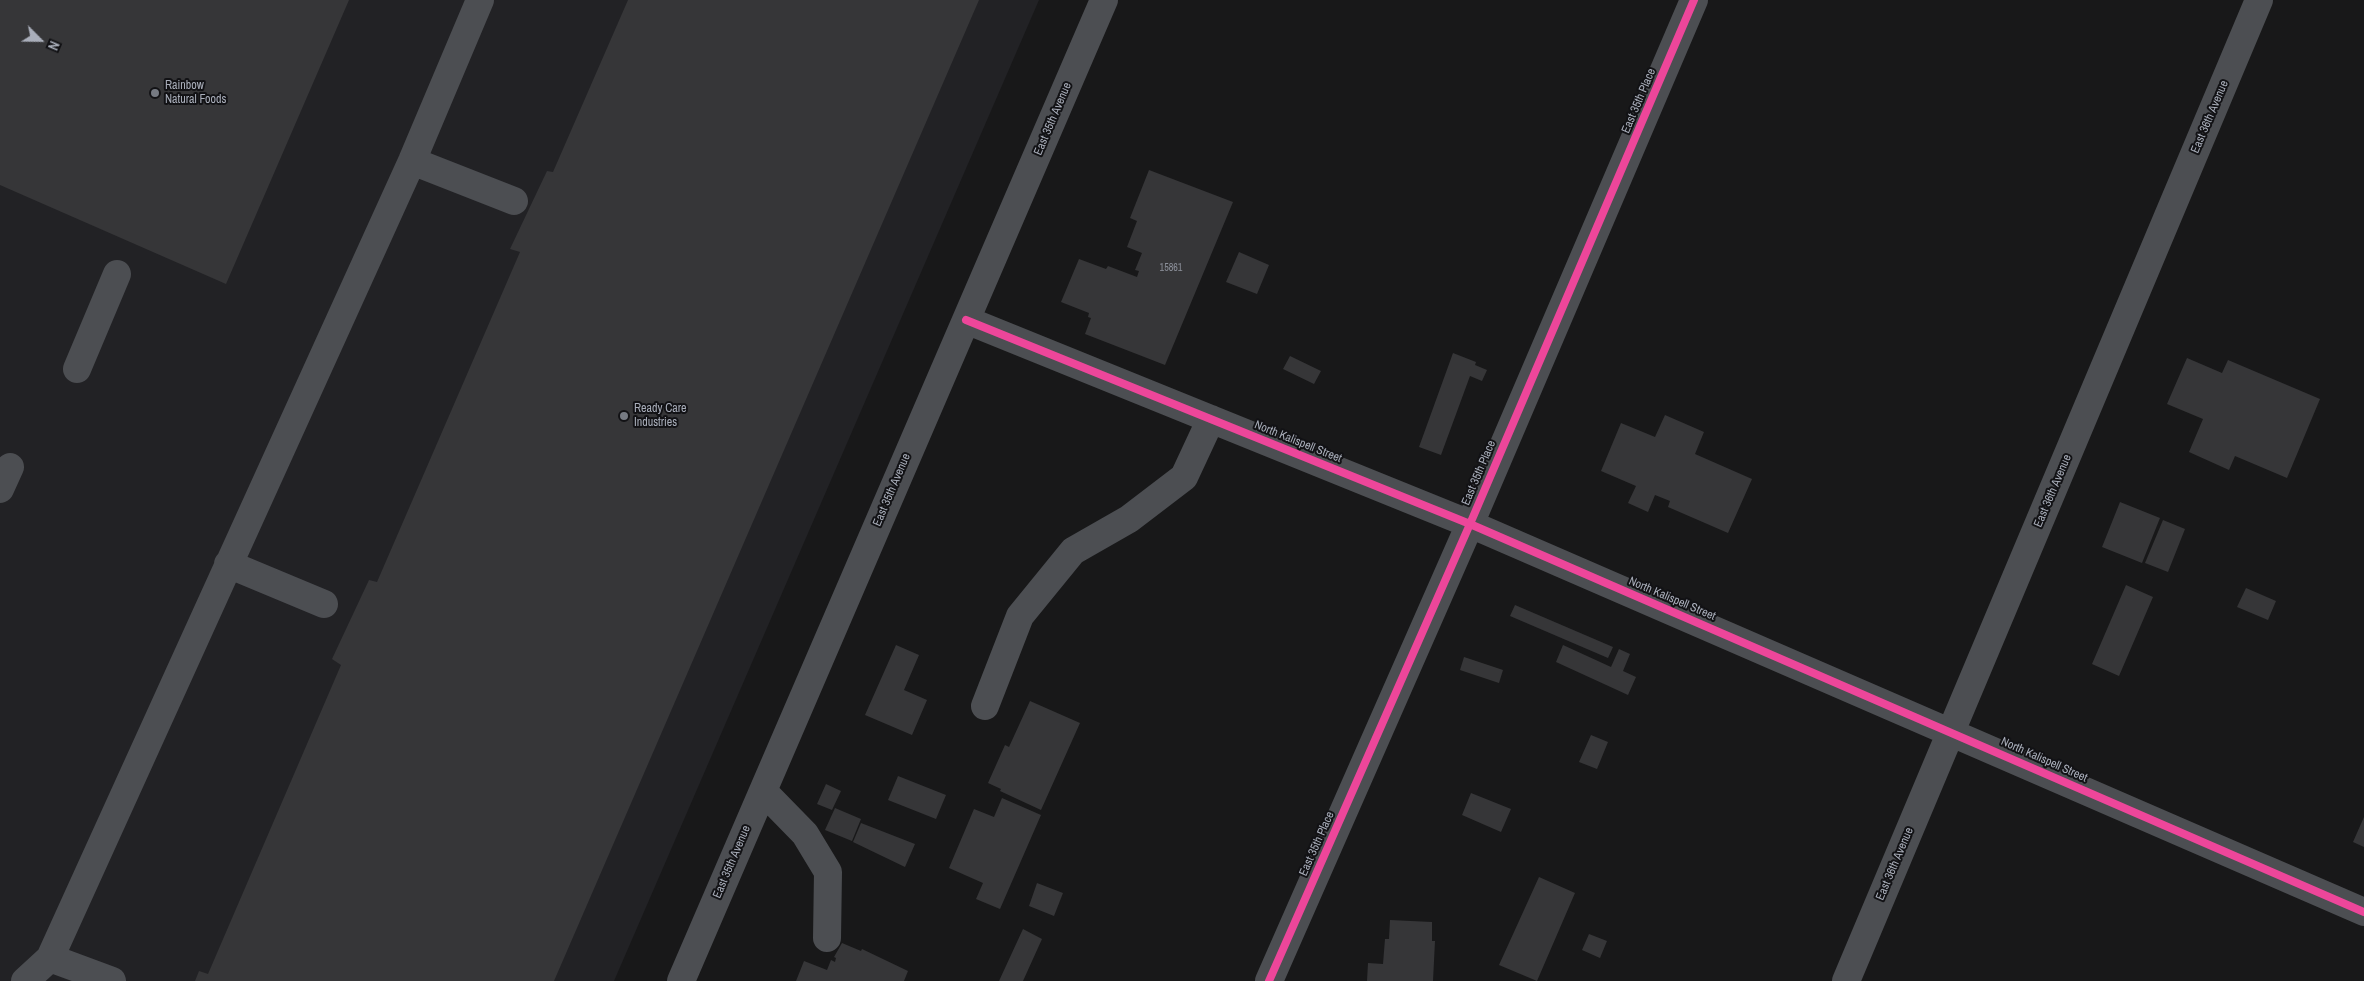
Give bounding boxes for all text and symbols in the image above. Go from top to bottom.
north arrow [15,15,65,65]
text: N [44,39,64,53]
street label: East 35th Place [1619,66,1659,136]
place label: Rainbow Natural Foods [165,79,226,107]
street label: East 36th Avenue [2188,79,2232,155]
street label: East 35th Avenue [1031,81,1075,157]
marker: Rainbow Natural Foods [149,87,161,99]
house number: 15861 [1160,262,1182,274]
place label: Ready Care Industries [634,402,686,430]
marker: Ready Care Industries [618,410,630,422]
street label: North Kalispell Street [1252,418,1344,466]
street label: East 35th Place [1459,438,1499,508]
street label: East 35th Avenue [870,452,914,528]
street label: East 36th Avenue [2031,453,2075,529]
street label: North Kalispell Street [1626,574,1718,624]
street label: North Kalispell Street [1999,735,2089,785]
street label: East 35th Place [1296,810,1338,878]
street label: East 35th Avenue [710,824,754,900]
street label: East 36th Avenue [1873,826,1917,902]

